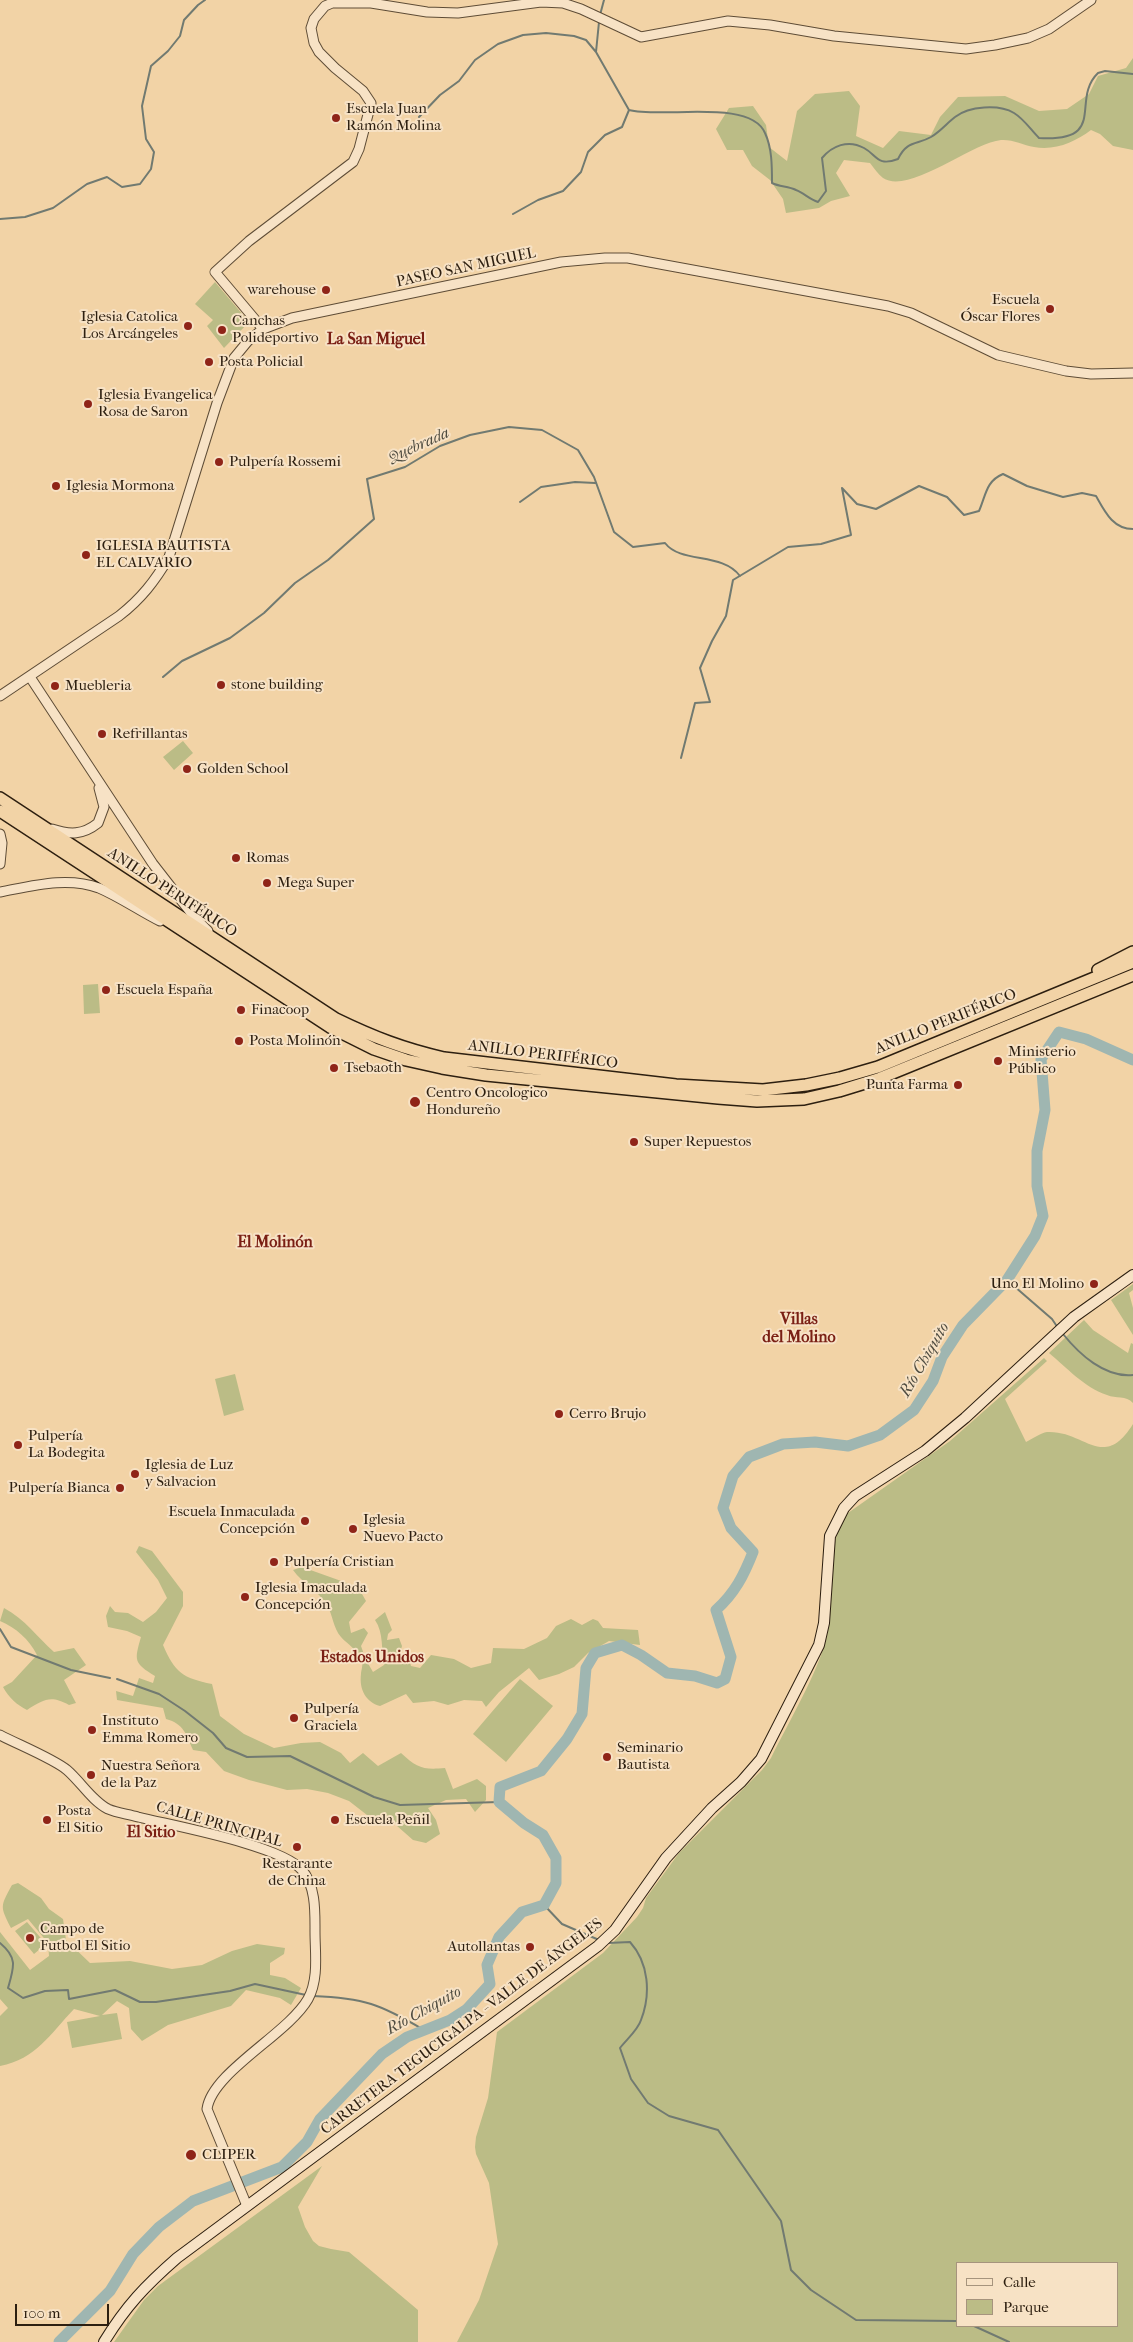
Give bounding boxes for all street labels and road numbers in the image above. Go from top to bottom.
street label: PASEO SAN MIGUEL [395,244,537,292]
street label: ANILLO PERIFÉRICO [104,844,240,942]
street label: ANILLO PERIFÉRICO [873,985,1019,1059]
street label: ANILLO PERIFÉRICO [467,1037,619,1073]
street label: CALLE PRINCIPAL [154,1798,284,1852]
street label: CARRETERA TEGUCIGALPA - VALLE DE ÁNGELES [318,1915,606,2139]

